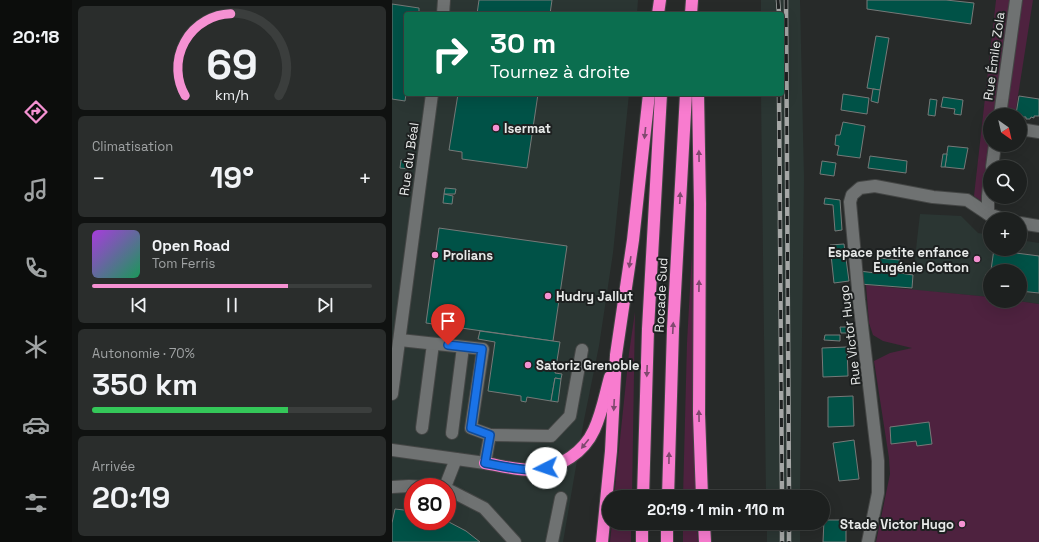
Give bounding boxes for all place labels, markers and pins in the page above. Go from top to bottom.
place label: Isermat [504,120,551,137]
marker: Isermat [491,123,501,133]
place label: Espace petite enfance Eugénie Cotton [828,244,969,276]
place label: Prolians [443,247,493,264]
marker: Prolians [430,250,440,260]
marker: Espace petite enfance Eugénie Cotton [972,254,982,264]
place label: Hudry Jallut [556,288,633,305]
marker: Hudry Jallut [543,291,553,301]
pin [431,304,465,345]
place label: Satoriz Grenoble [536,357,639,374]
marker: Satoriz Grenoble [523,360,533,370]
place label: Stade Victor Hugo [840,516,954,533]
marker: Stade Victor Hugo [957,519,967,529]

